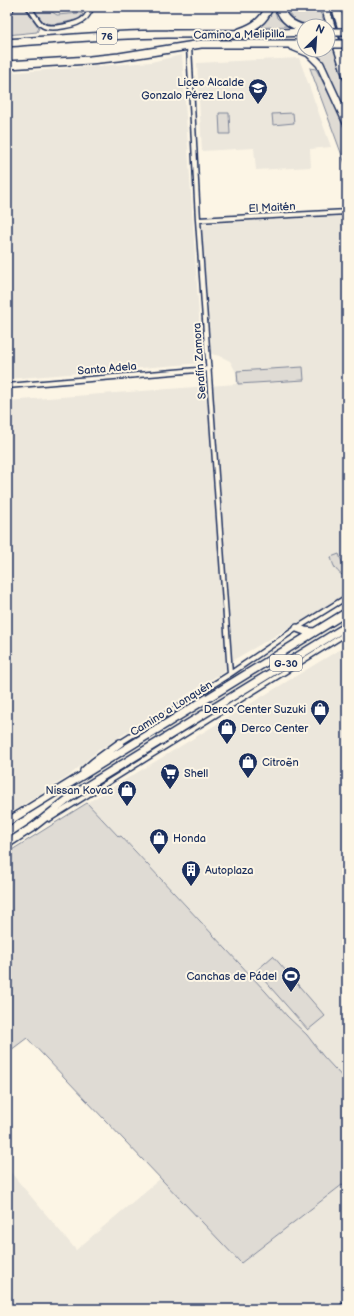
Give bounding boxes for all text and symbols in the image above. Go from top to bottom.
north arrow [296,18,336,58]
text: N [314,22,327,37]
street label: Camino a Melipilla [193,27,285,42]
road number: 76 [97,28,117,44]
place label: Liceo Alcalde Gonzalo Pérez Llona [141,76,244,102]
school or university icon: Liceo Alcalde Gonzalo Pérez Llona [247,77,269,105]
street label: El Maitén [248,200,296,215]
street label: Serafín Zamora [190,322,209,400]
street label: Santa Adela [77,359,137,378]
road number: G-30 [270,655,302,671]
street label: Camino a Lonquén [128,678,215,739]
shop icon: Derco Center Suzuki [309,698,331,726]
place label: Derco Center Suzuki [204,703,306,716]
shop icon: Derco Center [216,717,238,745]
place label: Derco Center [241,722,309,735]
shop icon: Citroën [237,751,259,779]
place label: Citroën [262,756,299,769]
supermarket icon: Shell [159,762,181,790]
place label: Shell [184,767,208,780]
shop icon: Nissan Kovac [116,779,138,807]
place label: Nissan Kovac [45,784,113,797]
shop icon: Honda [148,827,170,855]
place label: Honda [173,832,206,845]
building icon: Autoplaza [180,859,202,887]
place label: Autoplaza [205,864,253,877]
sports icon: Canchas de Pádel [280,965,302,993]
place label: Canchas de Pádel [186,970,277,983]

